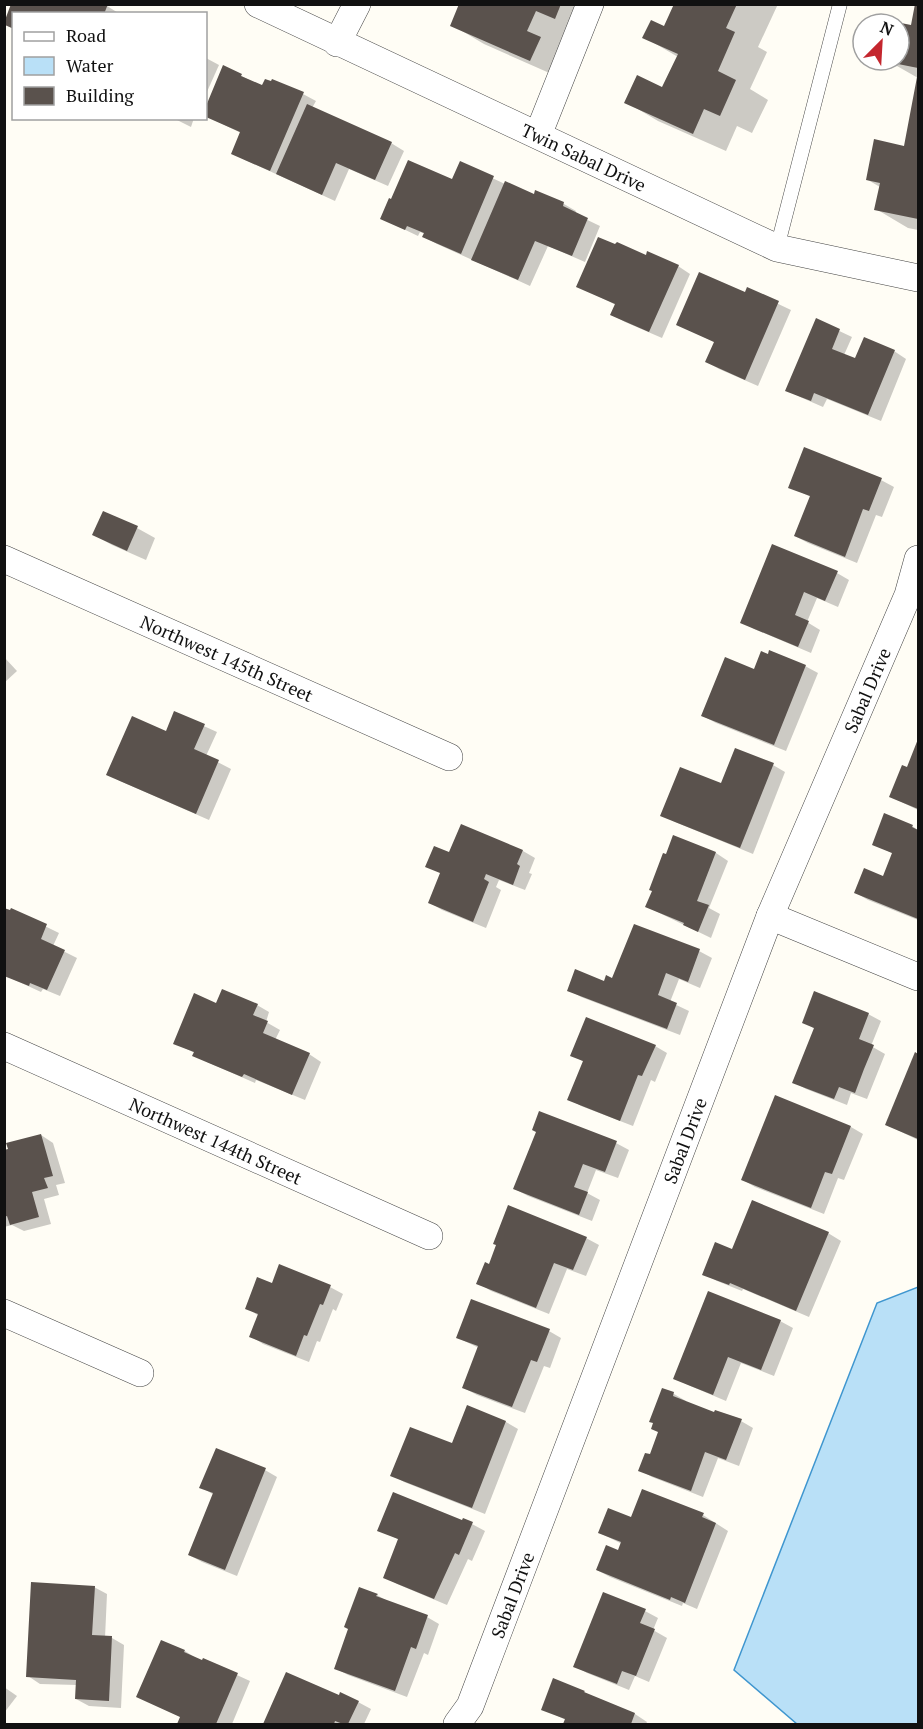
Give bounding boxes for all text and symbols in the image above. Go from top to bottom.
legend [12,12,207,120]
north arrow [851,12,911,72]
text: N [877,16,897,41]
text: Road [66,23,106,47]
text: Water [66,53,113,77]
text: Building [66,83,134,107]
street label: Twin Sabal Drive [518,118,650,197]
street label: Northwest 145th Street [137,609,317,707]
street label: Sabal Drive [838,644,896,737]
street label: Northwest 144th Street [126,1092,306,1190]
street label: Sabal Drive [657,1094,712,1187]
street label: Sabal Drive [485,1548,539,1641]

